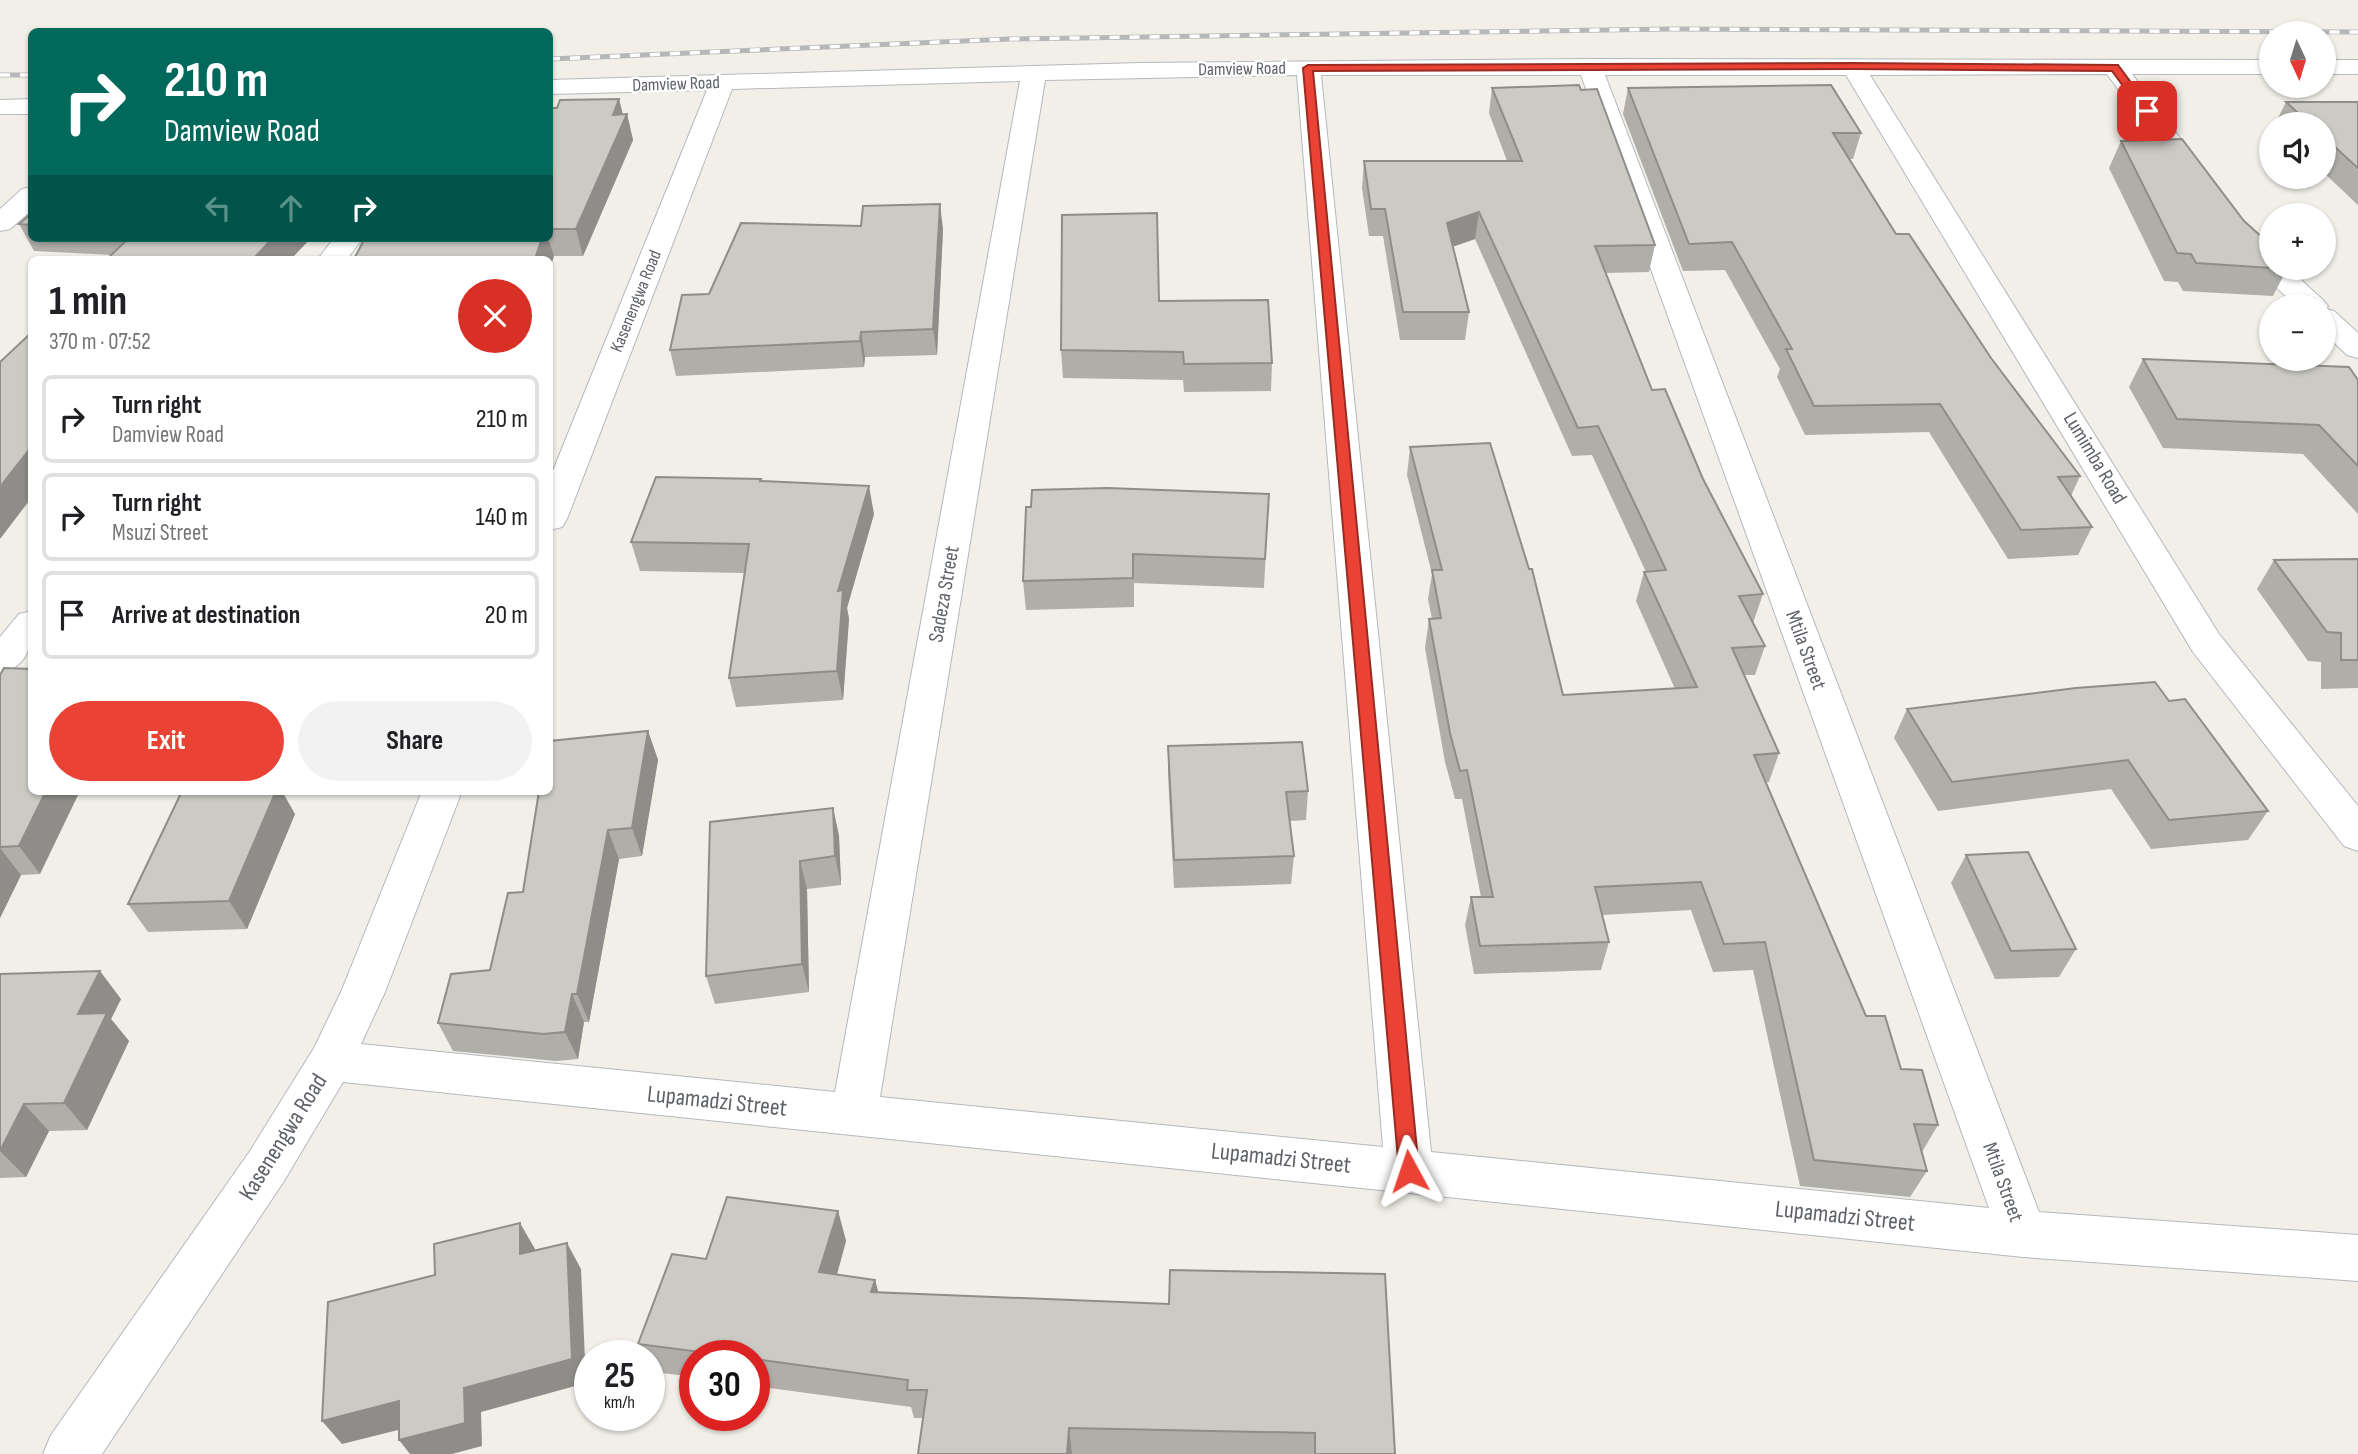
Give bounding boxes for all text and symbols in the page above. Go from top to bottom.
north arrow [2259,21,2336,98]
map controls [2259,21,2336,371]
text: 210 m [164,52,268,111]
icon: right [49,56,140,147]
street label: Damview Road [1198,58,1286,80]
street label: Damview Road [632,72,720,96]
pin [2117,81,2177,141]
icon: arrive [2128,92,2166,130]
text: Damview Road [164,112,320,151]
button: sound [2259,112,2336,189]
icon: left [199,189,237,227]
icon: ahead [272,189,310,227]
icon: right [345,189,383,227]
button: + [2259,203,2336,280]
street label: Kasenengwa Road [606,247,666,355]
text: 1 min [49,276,127,327]
button: close [458,279,532,353]
button: − [2259,294,2336,371]
text: 370 m · 07:52 [49,328,151,356]
text: Turn right [112,390,201,421]
icon: right [53,400,91,438]
text: 210 m [476,404,528,435]
street label: Lumimba Road [2058,408,2132,508]
text: Damview Road [112,421,224,449]
text: Turn right [112,488,201,519]
icon: right [53,498,91,536]
text: 140 m [476,502,528,533]
text: Msuzi Street [112,519,208,547]
street label: Sadeza Street [923,544,965,644]
icon: arrive [53,596,91,634]
text: Arrive at destination [112,600,300,631]
text: 20 m [485,600,528,631]
street label: Mtila Street [1780,607,1832,693]
button: Exit [49,701,284,781]
button: Share [298,701,532,781]
street label: Kasenengwa Road [233,1068,333,1206]
street label: Lupamadzi Street [646,1079,788,1123]
position arrow [1372,1134,1446,1208]
street label: Lupamadzi Street [1210,1136,1352,1180]
street label: Mtila Street [1977,1139,2029,1225]
street label: Lupamadzi Street [1774,1194,1916,1238]
speed limit sign: 30 [679,1340,770,1431]
text: 25 [604,1355,635,1398]
text: km/h [604,1392,635,1413]

